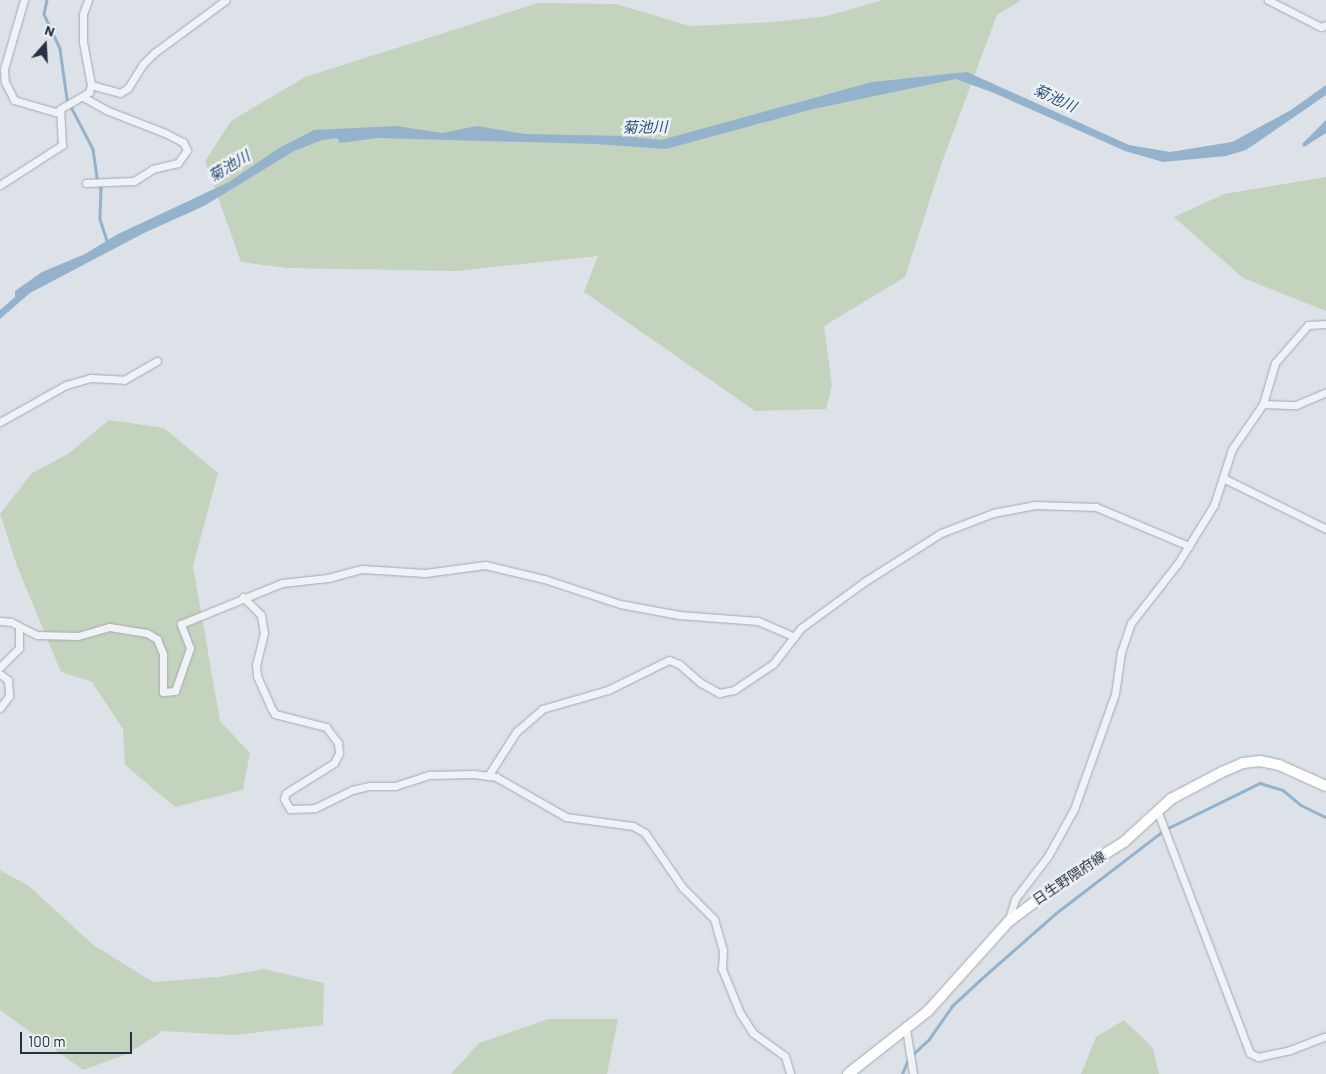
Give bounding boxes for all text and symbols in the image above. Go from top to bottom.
north arrow [20,20,70,70]
text: N [43,21,57,40]
water label: 菊池川 [1031,80,1079,116]
water label: 菊池川 [622,118,668,136]
water label: 菊池川 [205,147,253,185]
street label: 日生野隈府線 [1029,848,1109,908]
scale bar [22,1022,135,1054]
text: 100 m [28,1032,66,1050]

